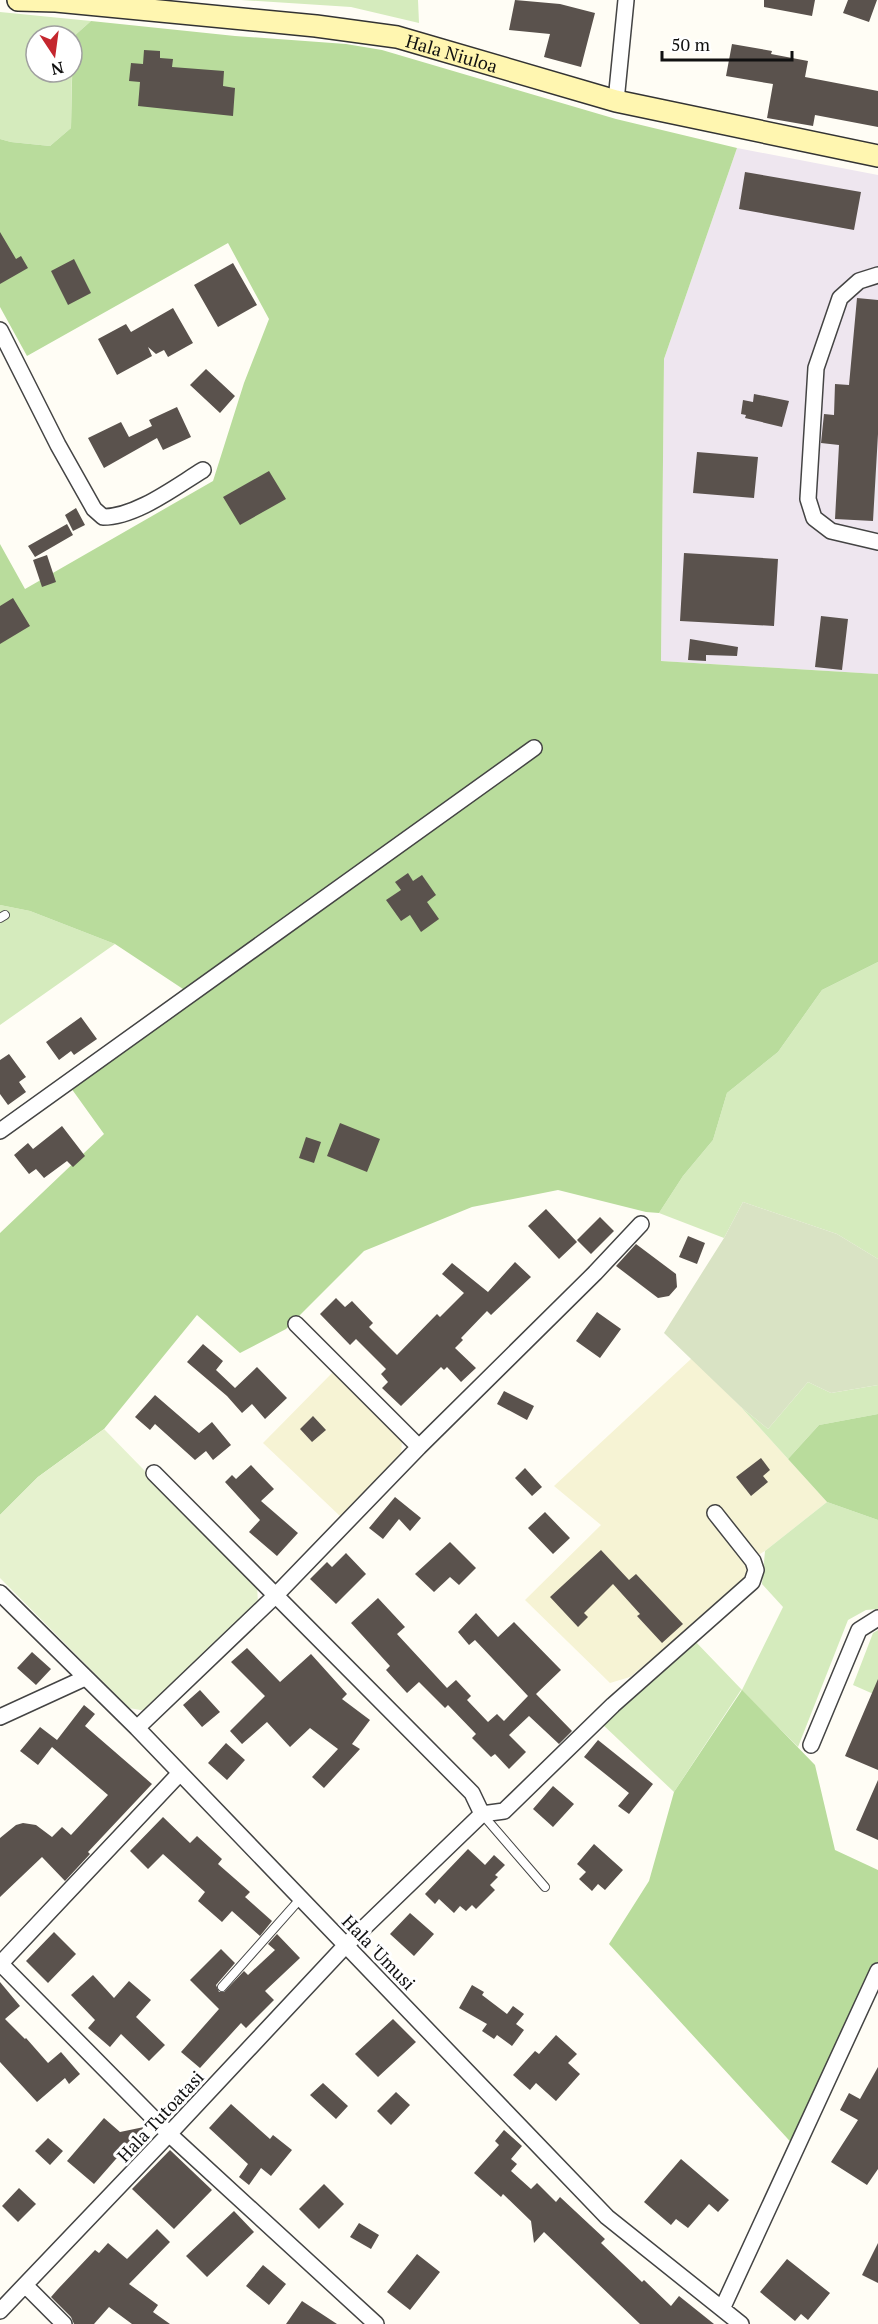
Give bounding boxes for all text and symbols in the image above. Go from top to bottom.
north arrow [24,24,84,84]
scale bar [662,24,792,62]
street label: Hala Niuloa [403,28,500,78]
text: 50 m [671,32,711,56]
text: N [49,57,66,81]
street label: Hala 'Umusi [337,1909,421,1995]
street label: Hala Tutoatasi [111,2065,209,2167]

